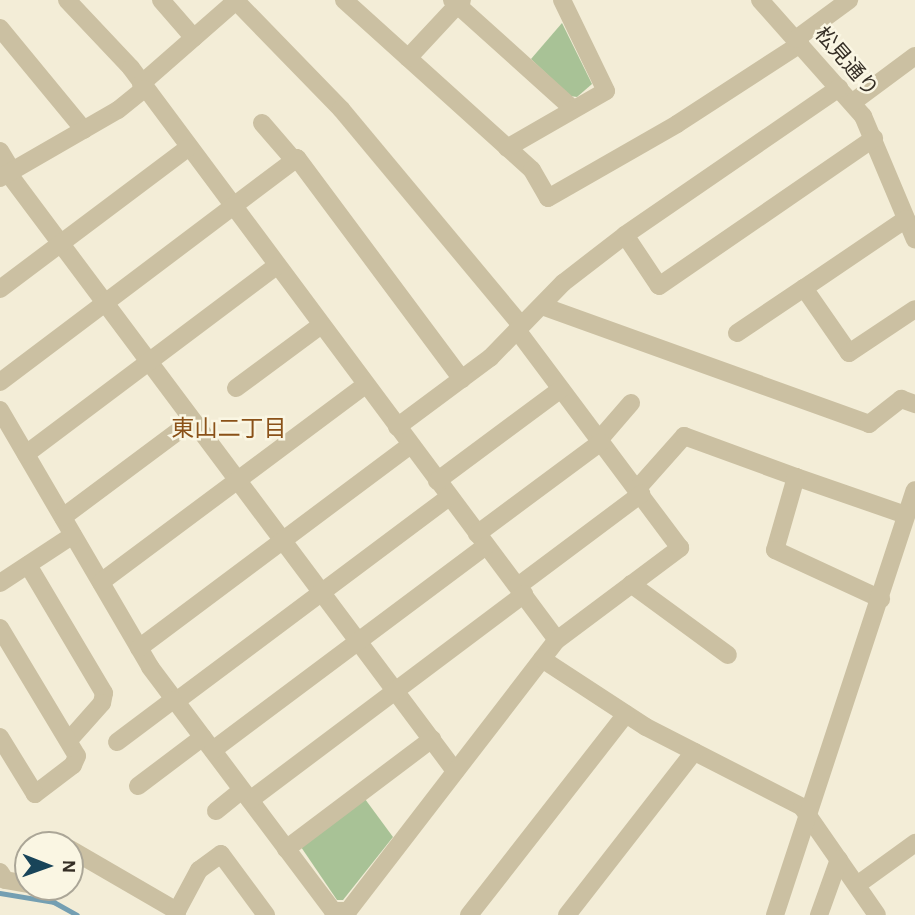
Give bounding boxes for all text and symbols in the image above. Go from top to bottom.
street label: 松見通り [809,22,883,102]
district label: 東山二丁目 [172,416,286,444]
north arrow [14,831,84,901]
text: N [59,860,78,873]

